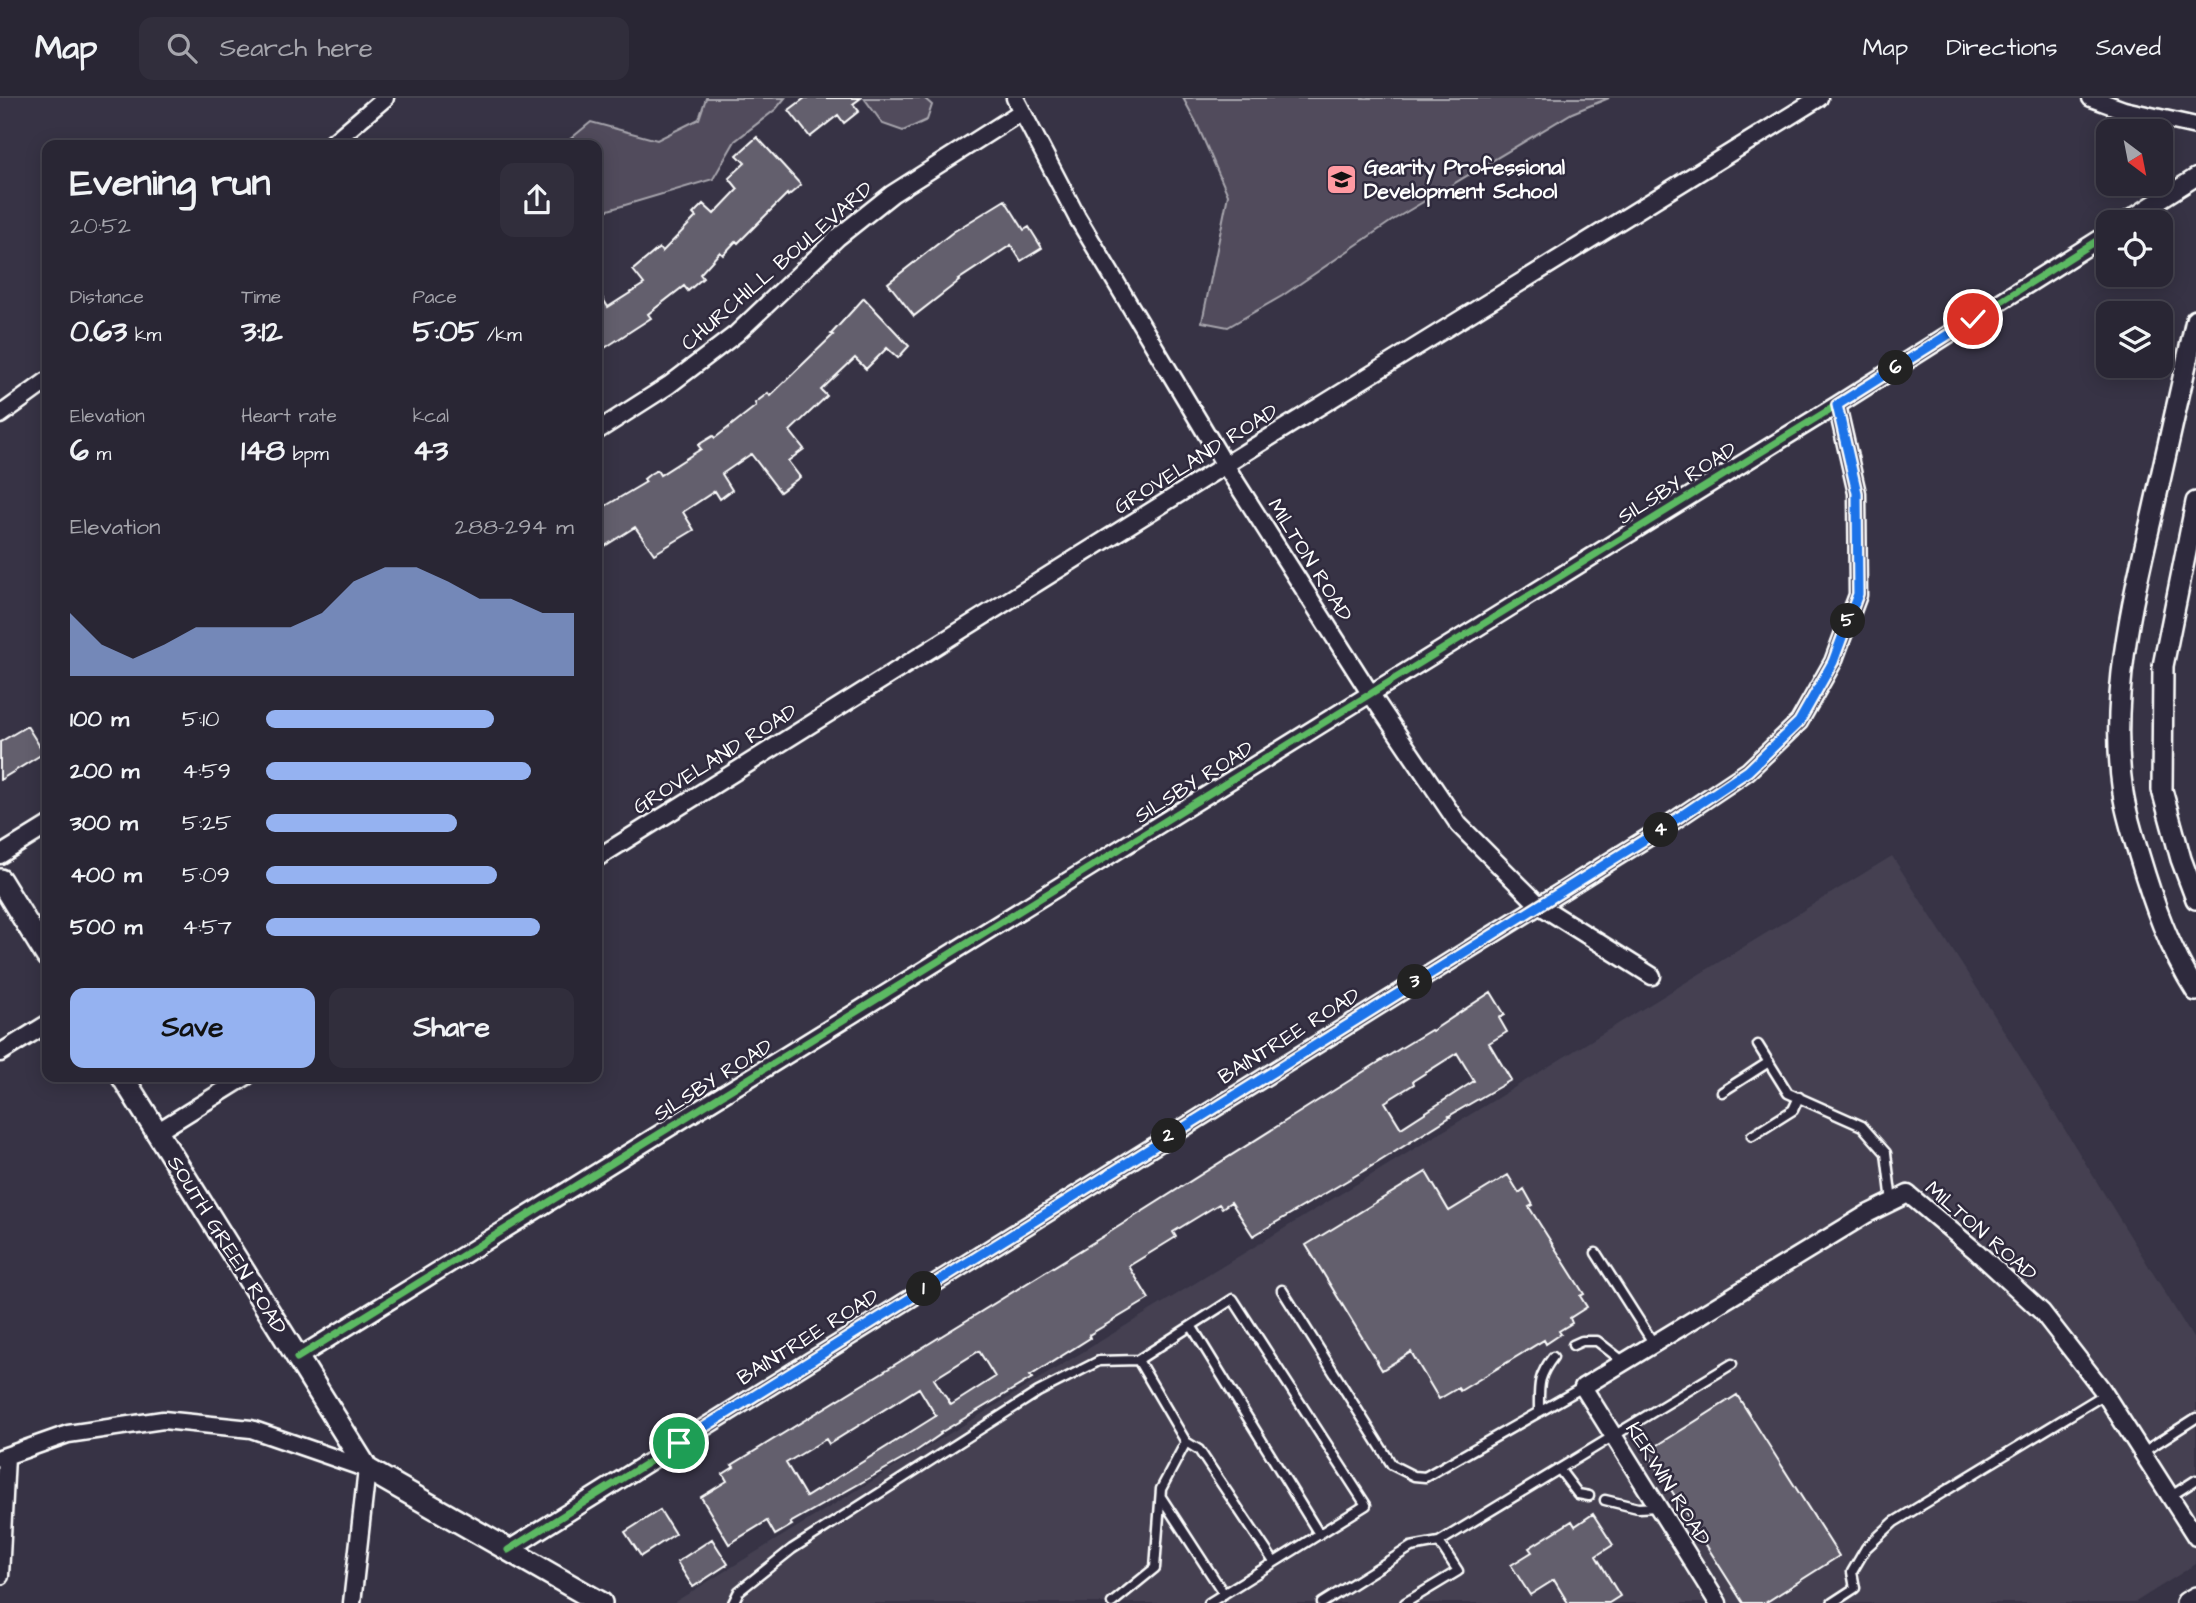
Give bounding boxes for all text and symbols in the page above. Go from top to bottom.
search box [139,17,629,80]
text: Map [35,25,97,71]
icon: search [163,29,201,67]
text: Search here [219,30,373,66]
text: Map [1863,31,1908,65]
text: Directions [1946,31,2058,65]
text: Saved [2096,31,2161,65]
north arrow [2096,119,2174,196]
map controls [2096,119,2173,378]
place label: Gearity Professional Development School [1364,153,1566,207]
text: Evening run [70,158,271,210]
school or university icon: Gearity Professional Development School [1324,162,1358,196]
button: share [500,163,574,237]
street label: CHURCHILL BOULEVARD [675,174,879,357]
text: 20:52 [70,210,131,242]
button: locate [2096,210,2173,287]
text: Distance [70,284,144,311]
text: Time [241,284,281,311]
text: Pace [413,284,457,311]
pin [1943,289,2003,349]
icon: check [1954,300,1992,338]
button: layers [2096,301,2173,378]
text: 0.63 [70,311,127,353]
text: 3:12 [241,311,283,353]
text: 5:05 [413,311,479,353]
text: km [127,322,161,349]
text: /km [479,322,522,349]
pin: 6 [1878,350,1913,386]
text: 6 [1890,354,1901,381]
street label: GROVELAND ROAD [1108,397,1284,521]
text: Elevation [70,403,145,430]
text: Heart rate [241,403,337,430]
text: kcal [413,403,449,430]
text: 6 [70,430,89,472]
text: 148 [241,430,285,472]
text: 43 [413,430,448,472]
street label: SILSBY ROAD [1612,435,1742,531]
text: m [89,441,111,468]
text: bpm [285,441,329,468]
street label: MILTON ROAD [1261,493,1360,627]
text: Elevation [70,511,161,543]
text: 288–294 m [455,511,574,543]
pin: 5 [1830,603,1866,638]
text: 5 [1841,607,1854,634]
street label: GROVELAND ROAD [627,697,803,821]
text: 100 m [70,703,129,735]
text: 5:10 [182,703,220,735]
street label: SILSBY ROAD [1129,734,1259,830]
text: 200 m [70,755,139,787]
text: 4:59 [182,755,231,787]
text: 300 m [70,807,138,839]
text: 5:25 [182,807,232,839]
pin: 4 [1644,812,1678,848]
text: 4 [1654,816,1667,843]
text: 400 m [70,859,142,891]
text: 5:09 [182,859,230,891]
text: 500 m [70,911,142,943]
text: 4:57 [182,911,232,943]
pin: 3 [1398,964,1432,1000]
text: 3 [1410,968,1419,995]
street label: BAINTREE ROAD [1213,981,1366,1091]
button: Save [70,988,315,1068]
button: Share [329,988,574,1068]
street label: SILSBY ROAD [648,1032,778,1128]
pin: 2 [1152,1118,1186,1154]
text: 2 [1163,1122,1174,1149]
street label: SOUTH GREEN ROAD [160,1150,294,1340]
street label: MILTON ROAD [1919,1174,2044,1288]
pin: 1 [906,1272,942,1306]
text: 1 [922,1275,925,1302]
street label: BAINTREE ROAD [732,1282,885,1392]
pin [649,1413,709,1473]
street label: KERWIN ROAD [1618,1417,1718,1552]
icon: arrive [660,1424,698,1462]

